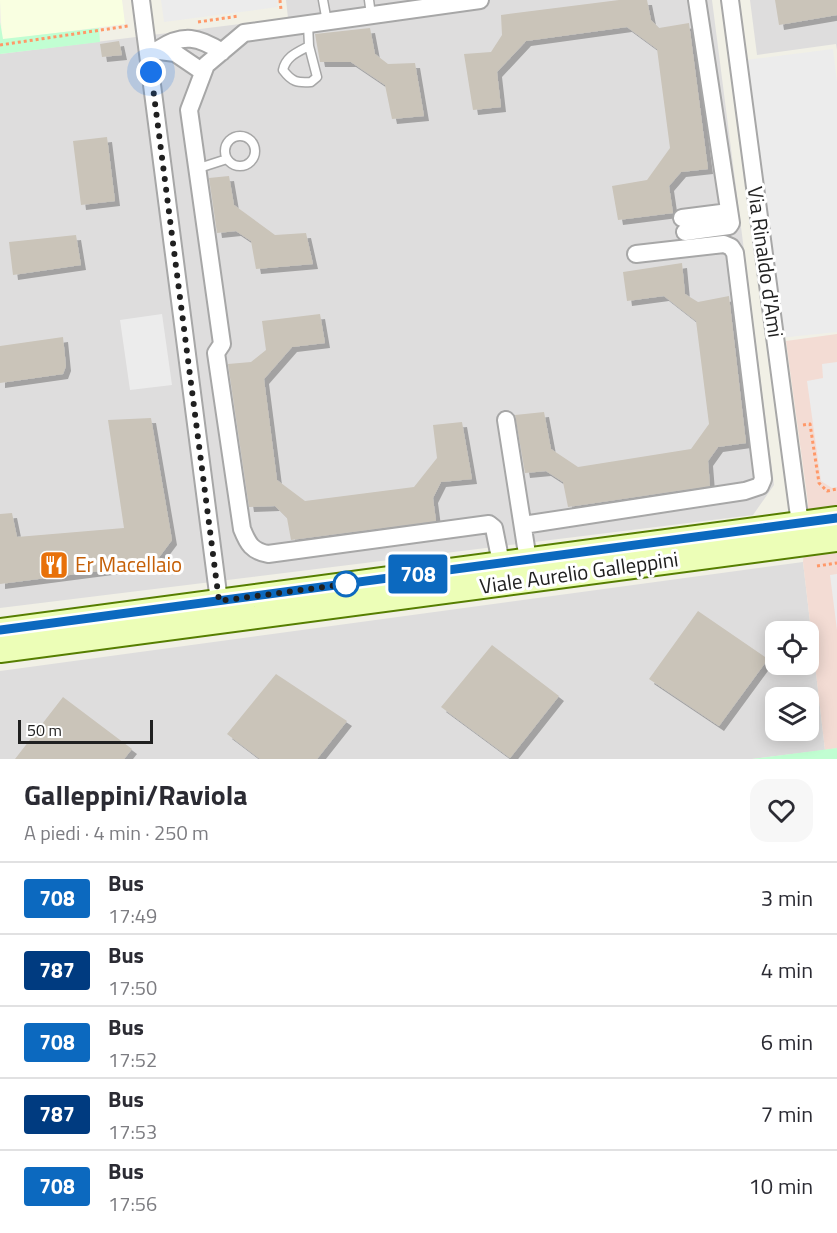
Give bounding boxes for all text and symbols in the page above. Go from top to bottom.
your location [136,57,166,87]
street label: Via Rinaldo d'Ami [740,184,792,339]
street label: Viale Aurelio Galleppini [477,542,680,602]
place label: Er Macellaio [75,548,182,580]
restaurant icon: Er Macellaio [38,549,70,581]
line badge: 708 [384,554,452,594]
text: 708 [400,558,436,590]
unlabelled marker [333,571,359,597]
map controls [765,621,819,741]
button: locate [765,621,819,675]
button: layers [765,687,819,741]
scale bar [18,717,153,744]
text: 50 m [27,718,62,742]
text: Galleppini/Raviola [24,773,248,816]
button: heart [750,779,813,842]
text: A piedi · 4 min · 250 m [24,817,209,848]
text: Bus [108,866,144,900]
text: 3 min [761,881,813,915]
text: 708 [39,882,75,914]
text: 17:49 [108,900,157,931]
text: Bus [108,938,144,972]
text: 4 min [761,953,813,987]
text: 787 [39,954,75,986]
text: 17:50 [108,972,157,1003]
text: Bus [108,1010,144,1044]
text: 6 min [761,1025,813,1059]
text: 708 [39,1026,75,1058]
text: 17:52 [108,1044,157,1075]
text: Bus [108,1082,144,1116]
text: 7 min [761,1097,813,1131]
text: 787 [39,1098,75,1130]
text: 17:53 [108,1116,157,1147]
text: Bus [108,1154,144,1188]
text: 10 min [748,1169,813,1203]
text: 708 [39,1170,75,1202]
text: 17:56 [108,1188,157,1219]

